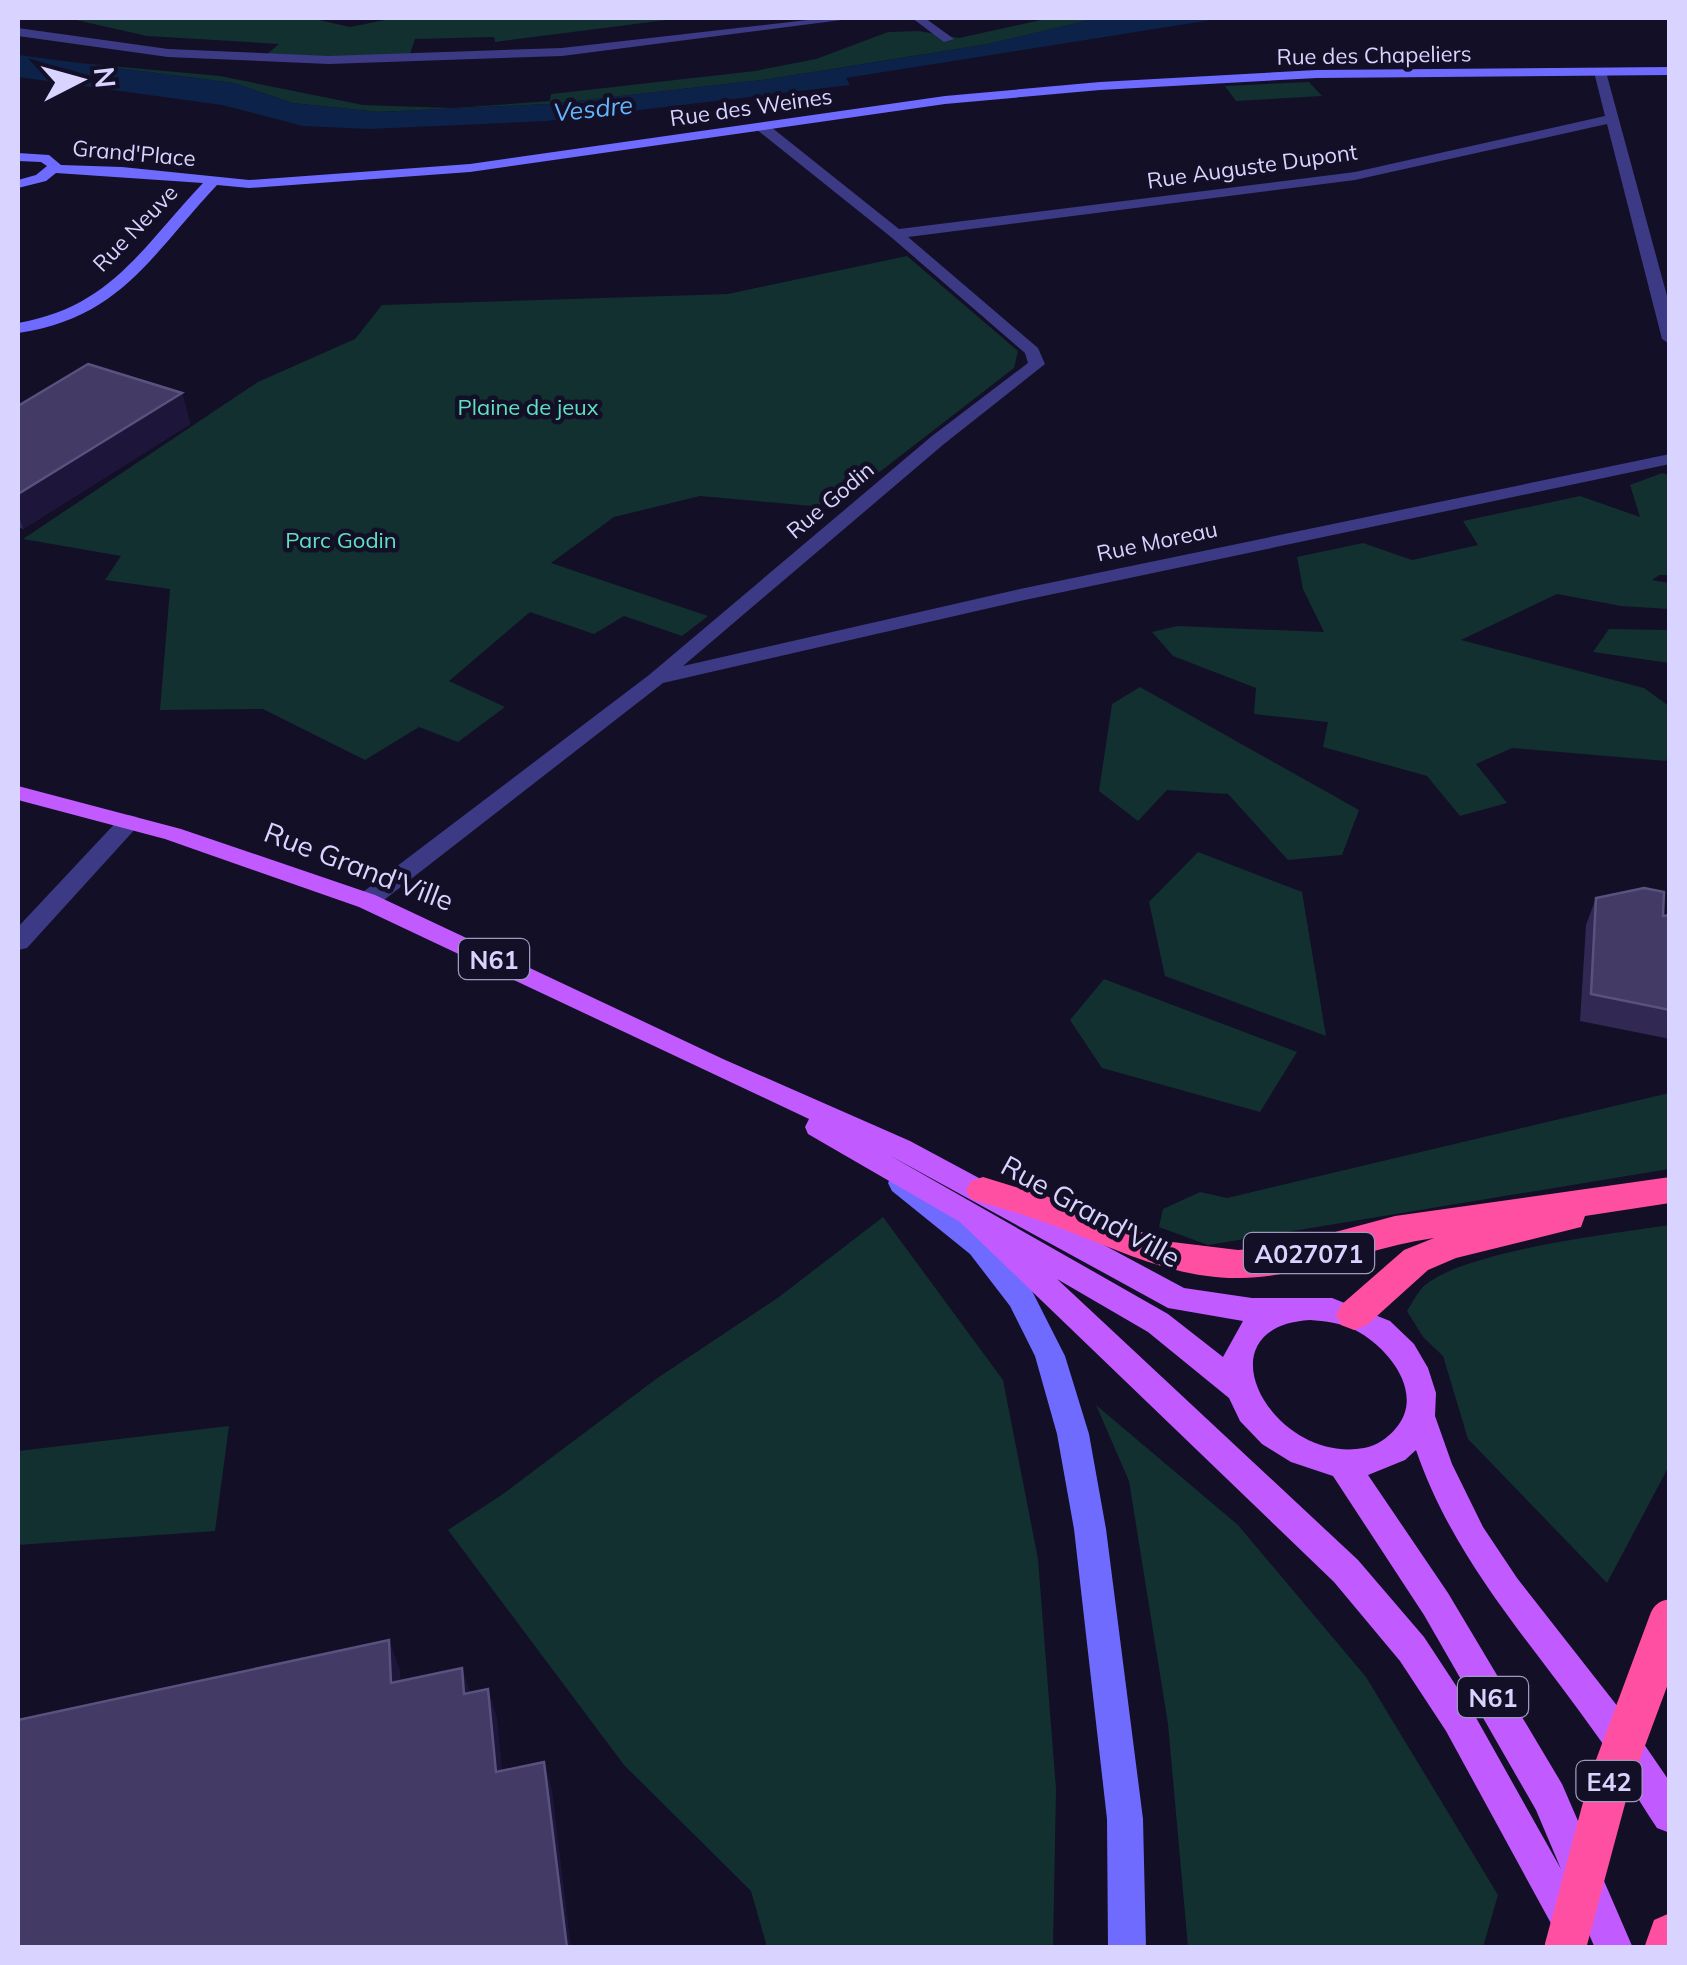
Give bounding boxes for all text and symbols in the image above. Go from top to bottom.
north arrow [30,30,130,130]
street label: Rue des Chapeliers [1276,39,1472,71]
text: N [87,65,124,90]
street label: Rue des Weines [668,82,834,132]
water label: Vesdre [552,88,634,128]
street label: Grand'Place [71,134,197,172]
street label: Rue Auguste Dupont [1145,137,1359,195]
street label: Rue Neuve [87,179,183,277]
park label: Plaine de jeux [457,393,599,421]
street label: Rue Godin [781,455,879,545]
street label: Rue Moreau [1094,515,1220,567]
park label: Parc Godin [285,526,397,554]
street label: Rue Grand'Ville [260,814,458,918]
road number: N61 [459,939,529,979]
street label: Rue Grand'Ville [995,1147,1187,1275]
road number: A027071 [1244,1233,1374,1273]
road number: N61 [1458,1677,1528,1717]
road number: E42 [1576,1761,1642,1801]

